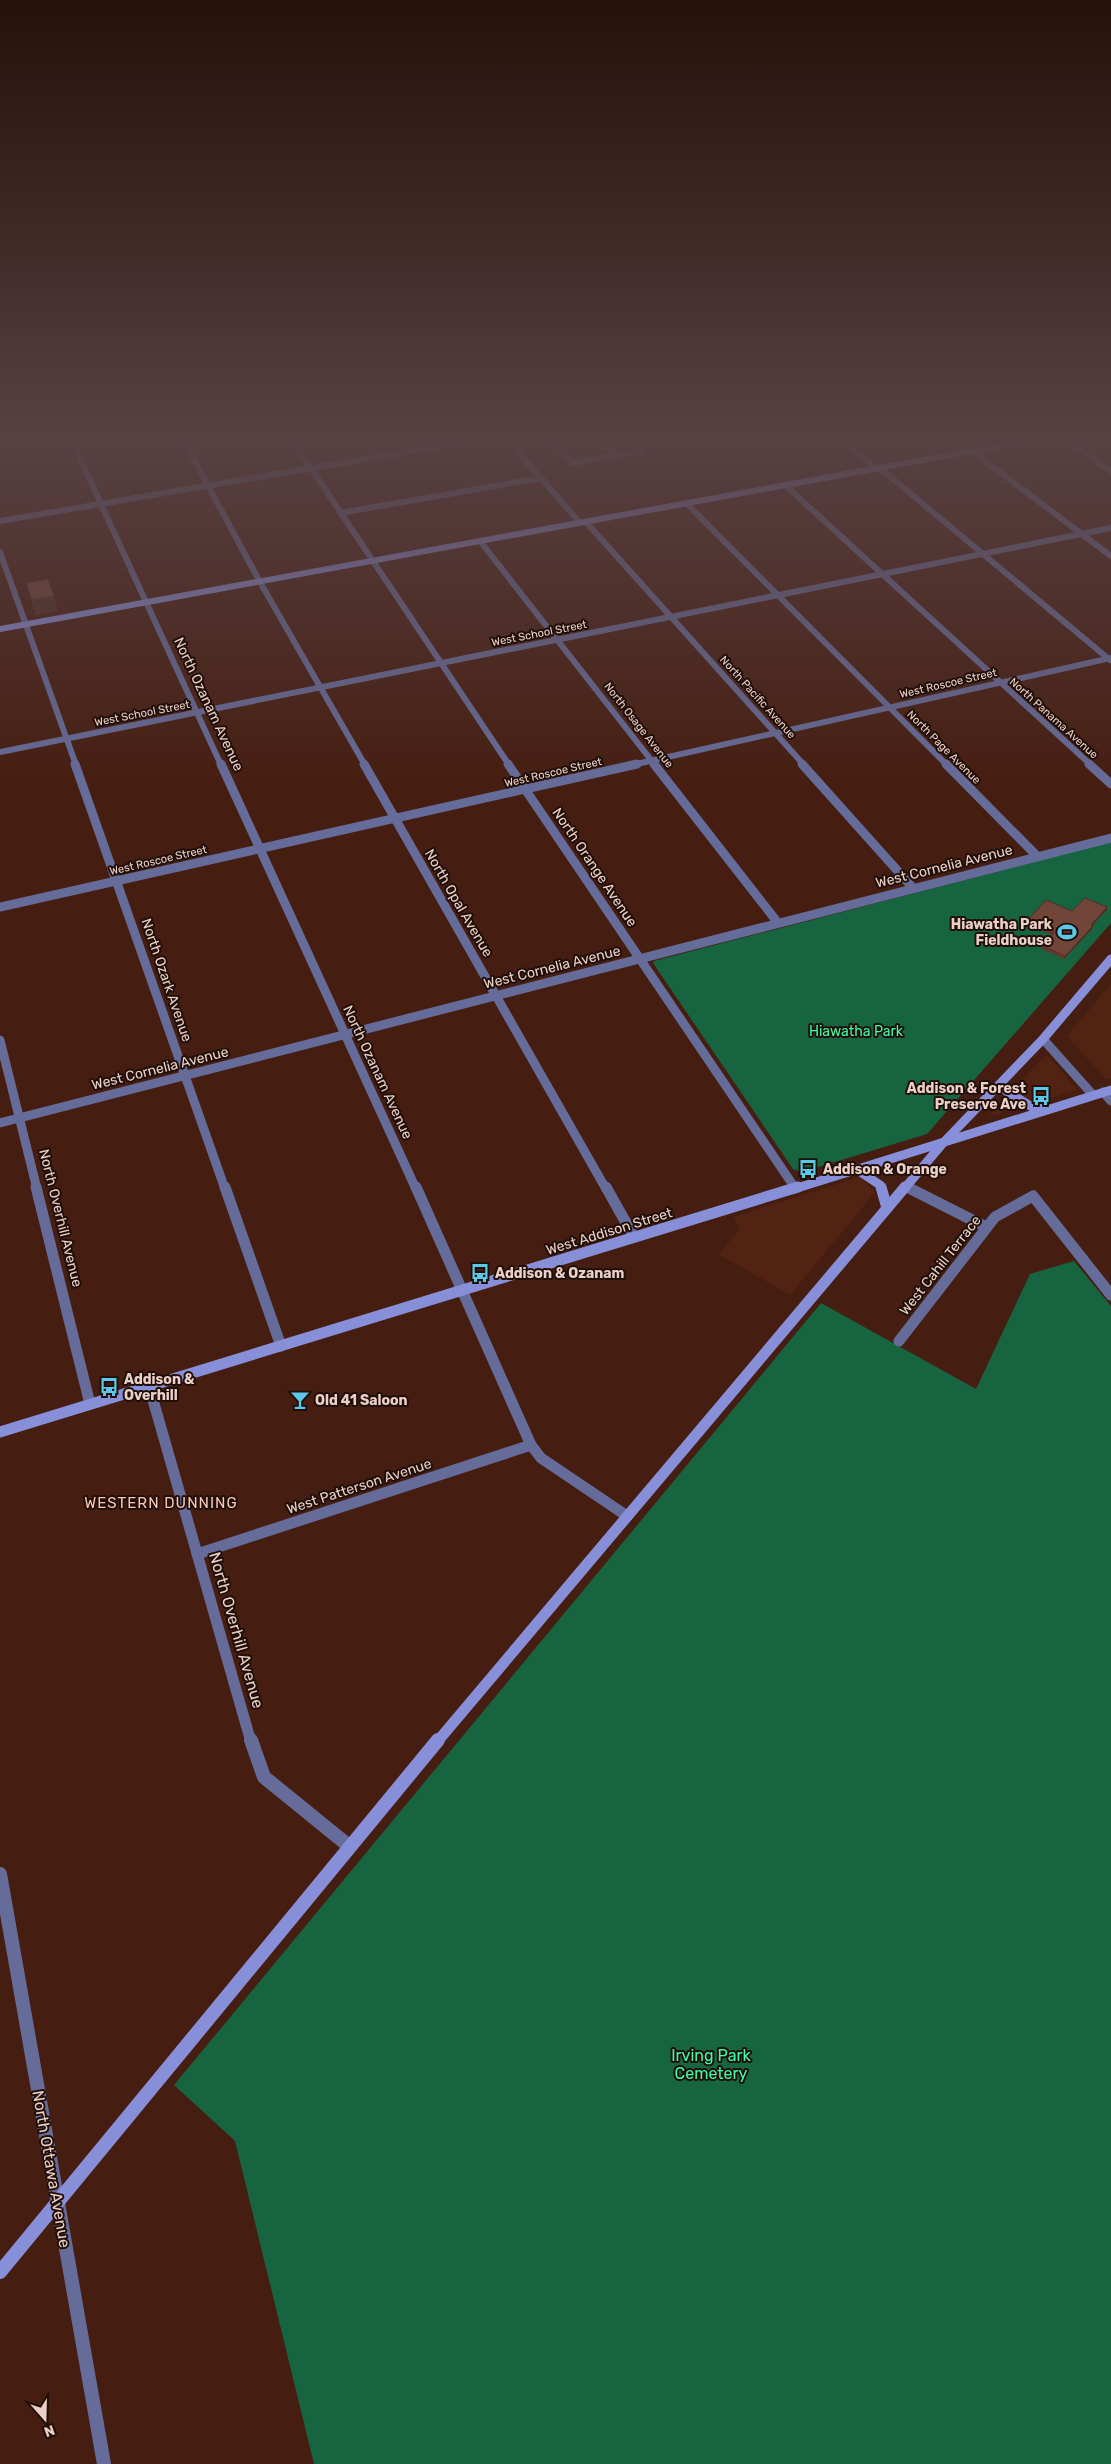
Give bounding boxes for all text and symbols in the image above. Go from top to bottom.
street label: West School Street [490,618,589,649]
street label: North Ozanam Avenue [170,635,247,774]
street label: North Pacific Avenue [717,653,798,741]
street label: West Roscoe Street [898,666,999,701]
street label: North Panama Avenue [1007,675,1101,761]
street label: North Osage Avenue [601,680,676,771]
street label: West School Street [93,698,192,729]
street label: North Page Avenue [904,708,983,787]
street label: West Roscoe Street [503,755,604,790]
street label: North Orange Avenue [548,805,641,930]
street label: West Cornelia Avenue [874,841,1014,892]
street label: West Roscoe Street [108,843,209,878]
street label: North Opal Avenue [421,846,496,960]
street label: North Ozark Avenue [137,916,196,1044]
place label: Hiawatha Park Fieldhouse [951,916,1053,949]
sports icon: Hiawatha Park Fieldhouse [1056,921,1078,943]
street label: West Cornelia Avenue [482,942,622,993]
street label: North Ozanam Avenue [339,1003,416,1142]
park label: Hiawatha Park [809,1023,904,1040]
street label: West Cornelia Avenue [90,1043,230,1094]
place label: Addison & Forest Preserve Ave [907,1080,1026,1113]
bus stop icon: Addison & Forest Preserve Ave [1030,1085,1052,1107]
street label: North Overhill Avenue [35,1147,86,1289]
bus stop icon: Addison & Orange [797,1158,819,1180]
place label: Addison & Orange [823,1161,947,1178]
street label: West Addison Street [544,1204,675,1259]
street label: West Cahill Terrace [896,1212,985,1319]
bus stop icon: Addison & Ozanam [469,1262,491,1284]
place label: Addison & Ozanam [495,1265,624,1282]
place label: Addison & Overhill [124,1371,195,1404]
bus stop icon: Addison & Overhill [98,1376,120,1398]
bar icon: Old 41 Saloon [289,1389,311,1411]
place label: Old 41 Saloon [315,1392,408,1409]
street label: West Patterson Avenue [285,1455,434,1518]
district label: WESTERN DUNNING [84,1494,238,1512]
street label: North Overhill Avenue [205,1550,268,1710]
park label: Irving Park Cemetery [671,2046,752,2083]
street label: North Ottawa Avenue [28,2089,75,2249]
north arrow [20,2394,70,2444]
text: N [42,2421,57,2440]

